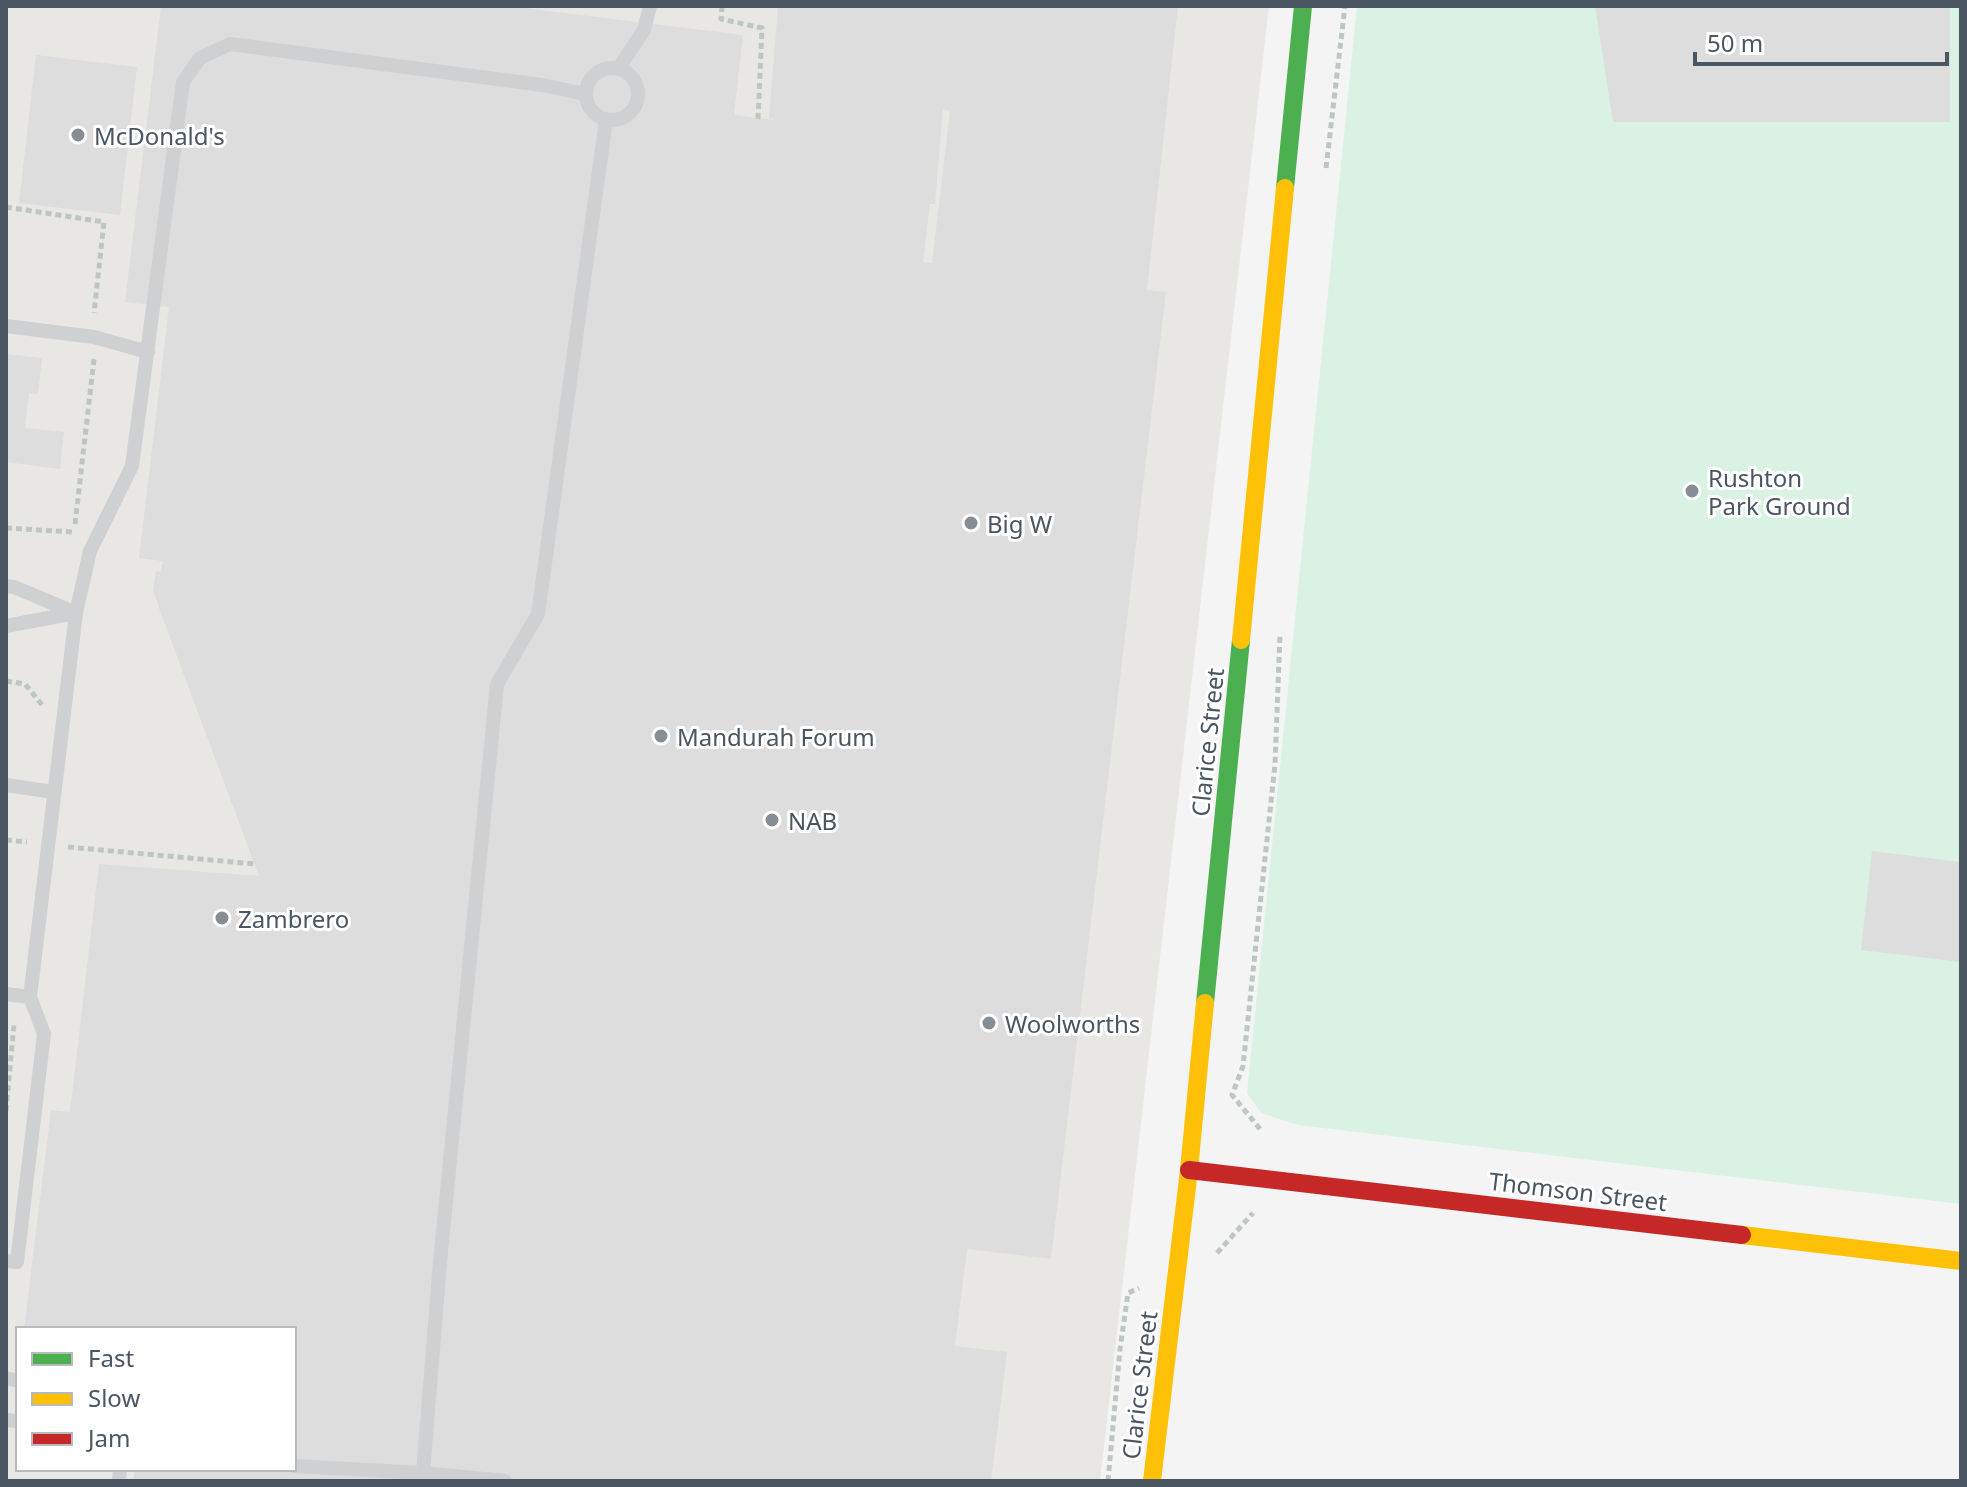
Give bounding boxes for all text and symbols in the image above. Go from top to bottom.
scale bar [1695,16,1947,66]
text: 50 m [1707,26,1763,59]
place label: McDonald's [94,119,225,152]
marker: McDonald's [69,126,87,144]
place label: Rushton Park Ground [1708,461,1851,522]
marker: Rushton Park Ground [1683,482,1701,500]
place label: Big W [987,507,1053,540]
marker: Big W [962,514,980,532]
street label: Clarice Street [1183,666,1231,818]
place label: Mandurah Forum [677,720,875,753]
marker: Mandurah Forum [652,727,670,745]
place label: NAB [788,804,837,837]
marker: NAB [763,811,781,829]
place label: Zambrero [238,902,349,935]
marker: Zambrero [213,909,231,927]
place label: Woolworths [1005,1007,1140,1040]
marker: Woolworths [980,1014,998,1032]
street label: Thomson Street [1487,1164,1669,1218]
street label: Clarice Street [1114,1309,1165,1461]
legend [16,1327,296,1471]
text: Fast [88,1341,134,1374]
text: Slow [88,1381,140,1414]
text: Jam [86,1421,130,1454]

